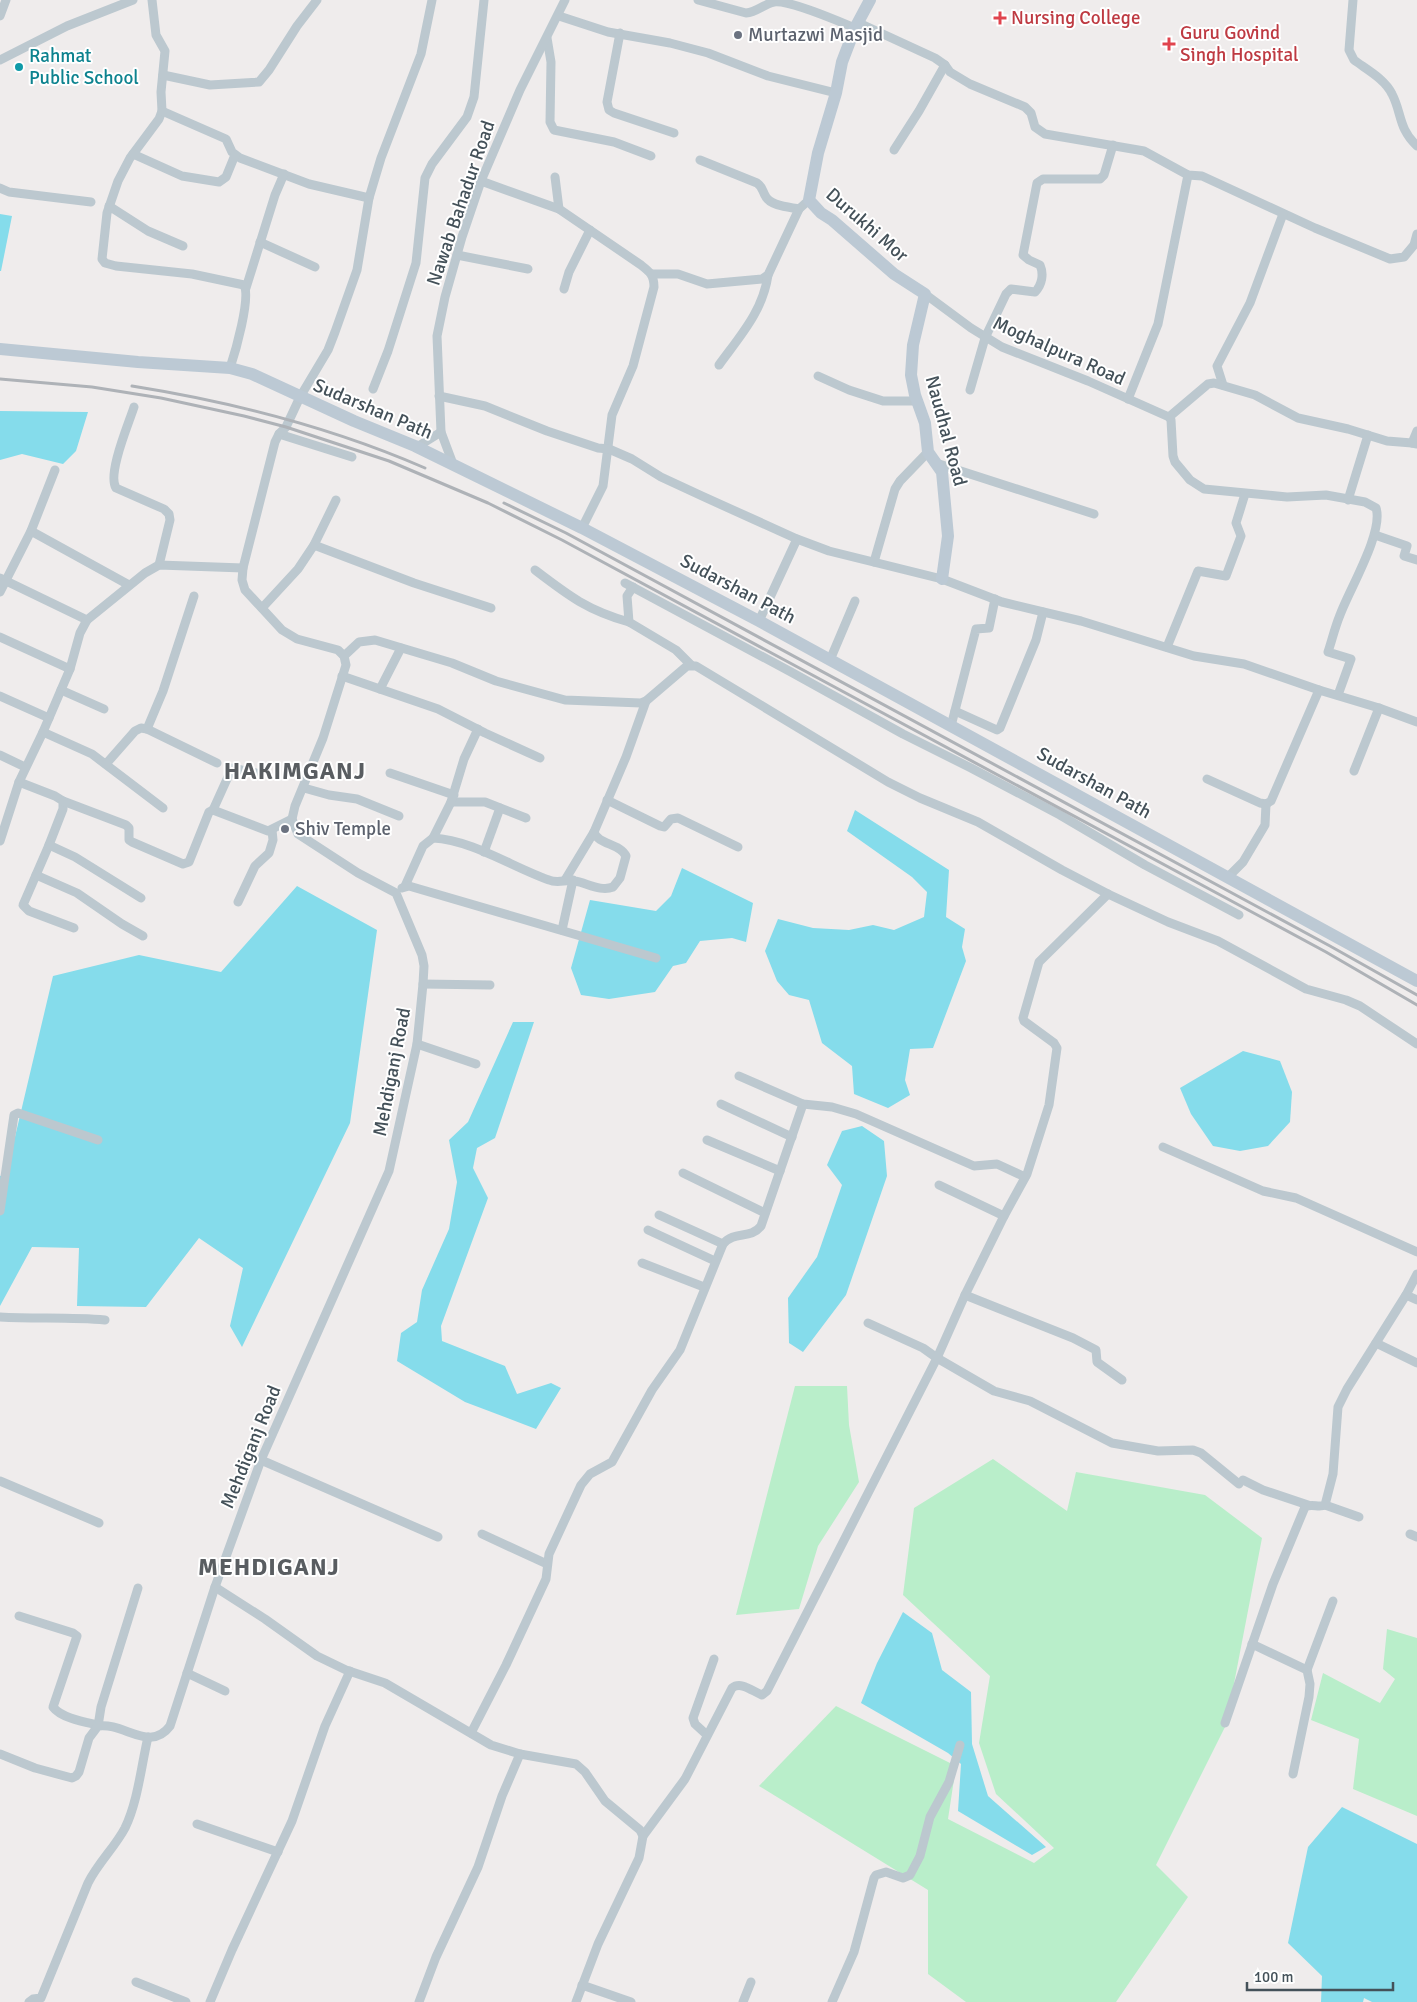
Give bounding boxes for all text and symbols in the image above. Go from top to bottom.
place label: Nursing College [1011,6,1140,30]
marker: Nursing College [993,11,1007,25]
place label: Guru Govind Singh Hospital [1180,21,1299,67]
place label: Murtazwi Masjid [748,23,883,47]
marker: Murtazwi Masjid [732,29,744,41]
marker: Guru Govind Singh Hospital [1162,37,1176,51]
place label: Rahmat Public School [29,44,139,90]
marker: Rahmat Public School [13,61,25,73]
street label: Nawab Bahadur Road [421,117,501,289]
street label: Durukhi Mor [821,183,913,267]
street label: Moghalpura Road [989,311,1129,391]
street label: Sudarshan Path [310,373,436,445]
street label: Naudhal Road [920,373,972,489]
street label: Sudarshan Path [676,549,800,629]
street label: Sudarshan Path [1033,742,1155,824]
district label: HAKIMGANJ [224,756,366,786]
place label: Shiv Temple [295,817,391,841]
marker: Shiv Temple [279,823,291,835]
street label: Mehdiganj Road [368,1006,416,1138]
street label: Mehdiganj Road [215,1382,287,1512]
district label: MEHDIGANJ [198,1552,340,1582]
scale bar [1247,1960,1393,1992]
text: 100 m [1254,1968,1294,1986]

